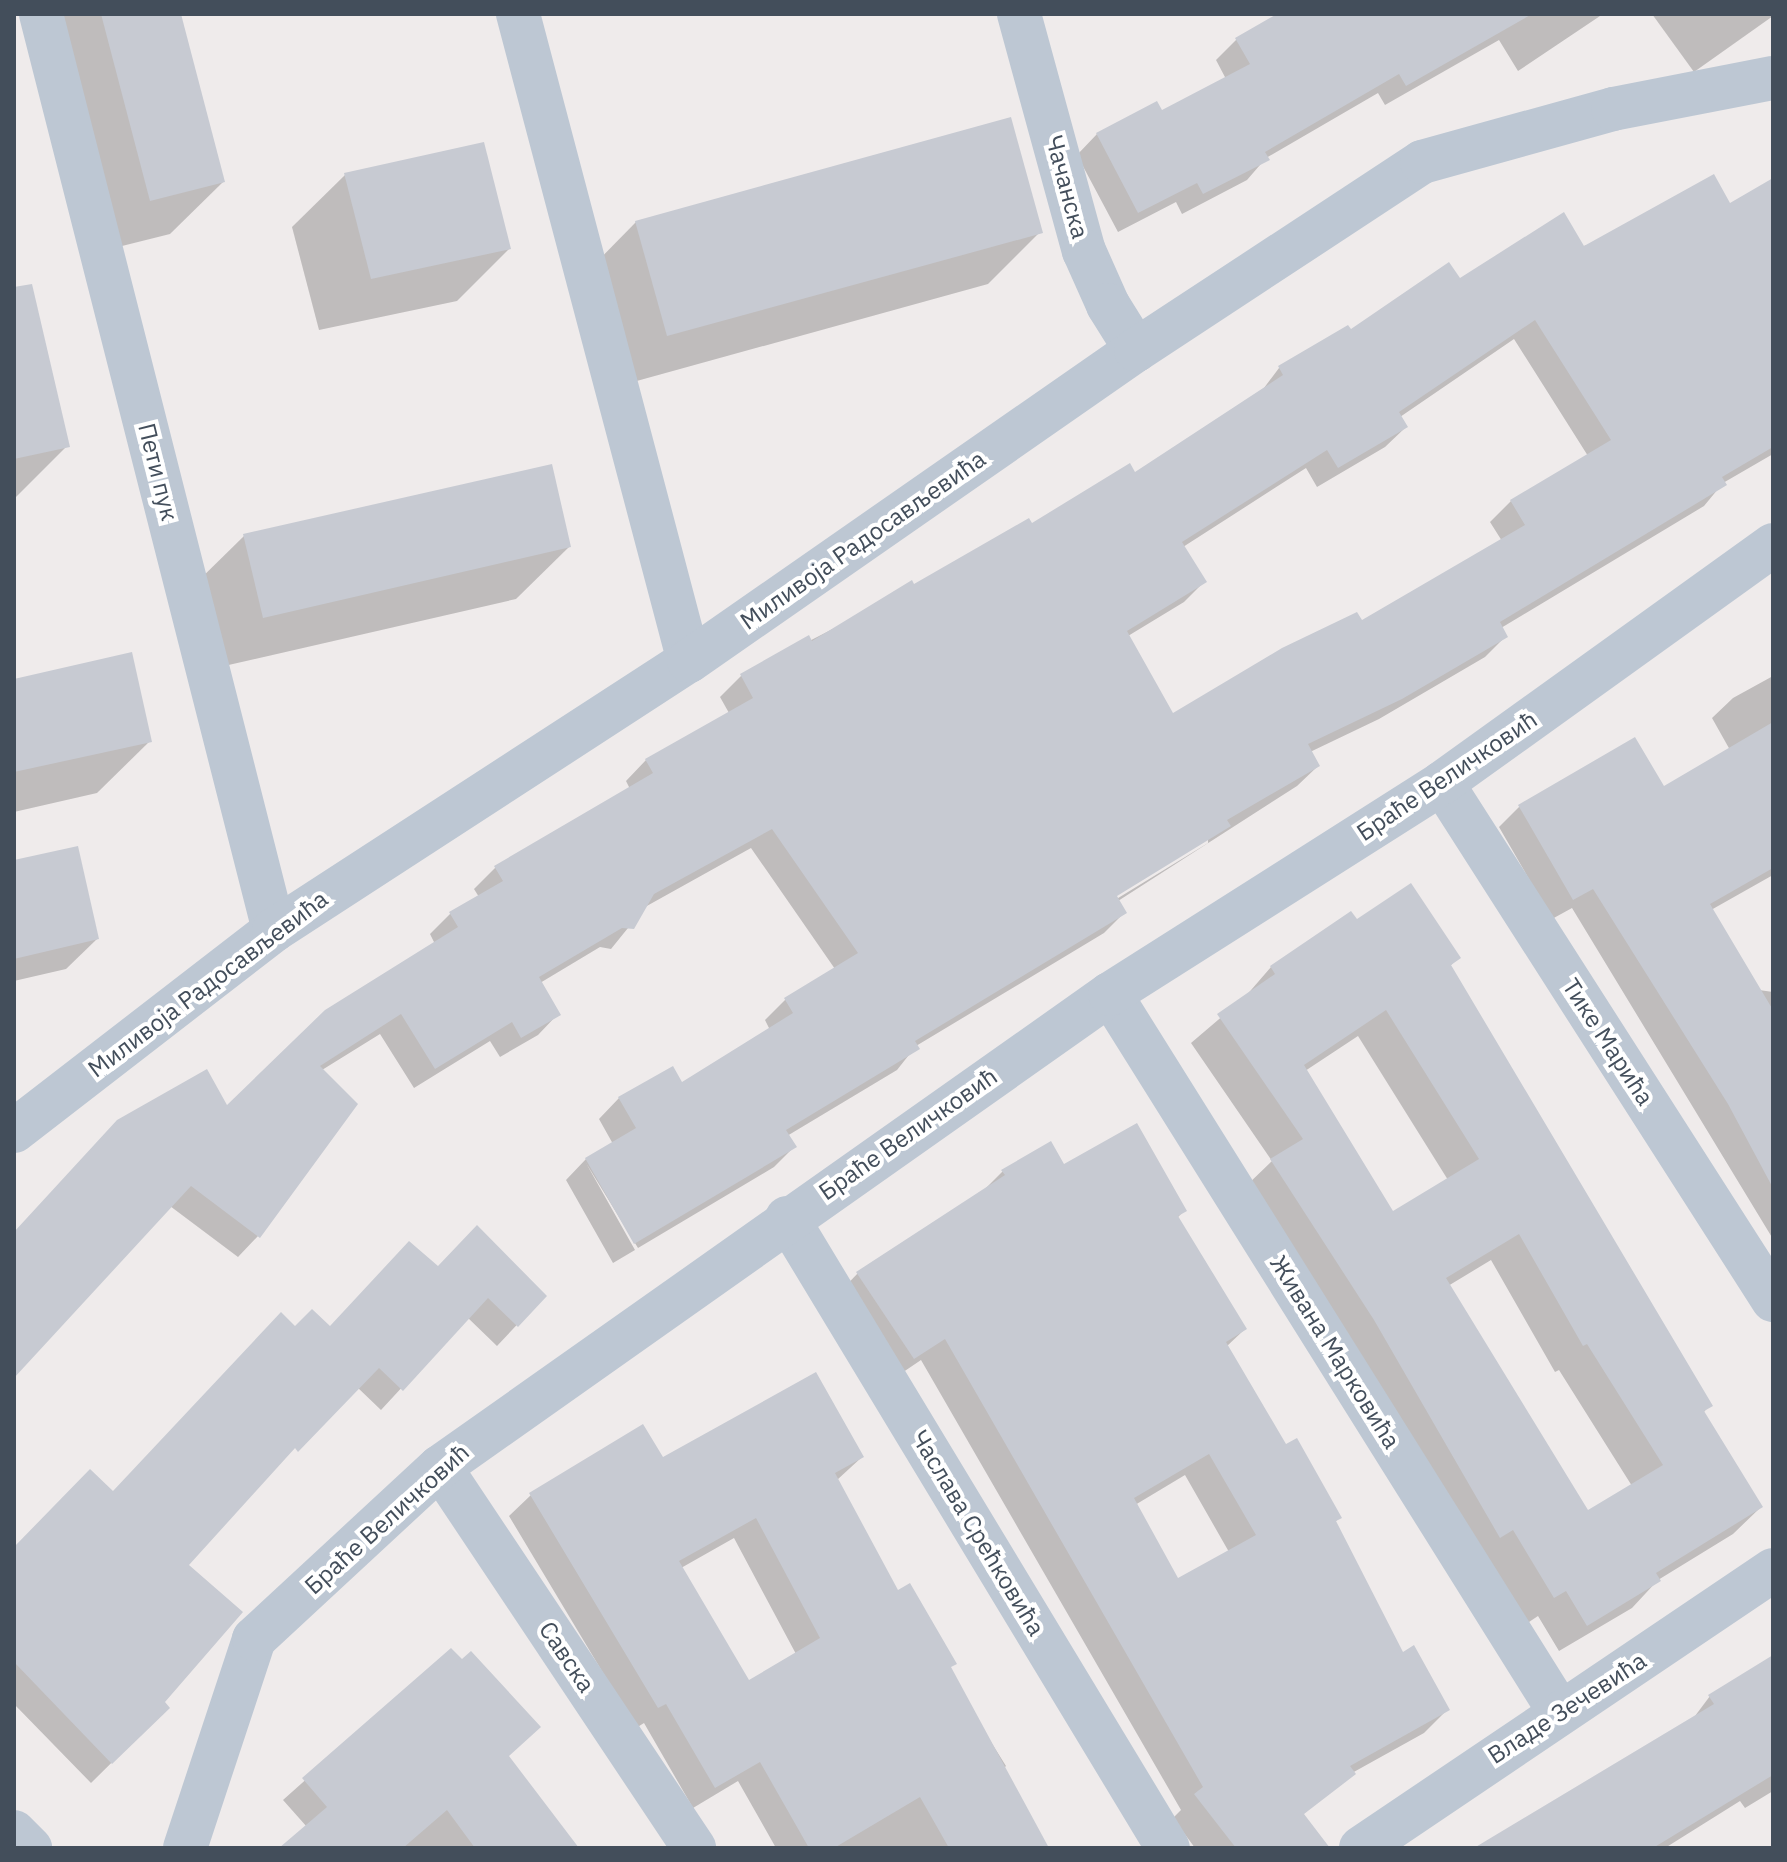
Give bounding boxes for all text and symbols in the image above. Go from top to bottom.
street label: Чачанска [1039,132,1095,242]
street label: Пети пук [132,420,184,524]
street label: Миливоја Радосављевића [735,444,991,636]
street label: Браће Величковић [1351,705,1543,847]
street label: Миливоја Радосављевића [82,884,334,1084]
street label: Тике Марића [1556,973,1660,1111]
street label: Браће Величковић [813,1062,1003,1206]
street label: Живана Марковића [1264,1250,1406,1454]
street label: Часлава Срећковића [905,1425,1051,1641]
street label: Браће Величковић [299,1438,475,1600]
street label: Савска [533,1616,601,1698]
street label: Владе Зечевића [1482,1646,1652,1770]

